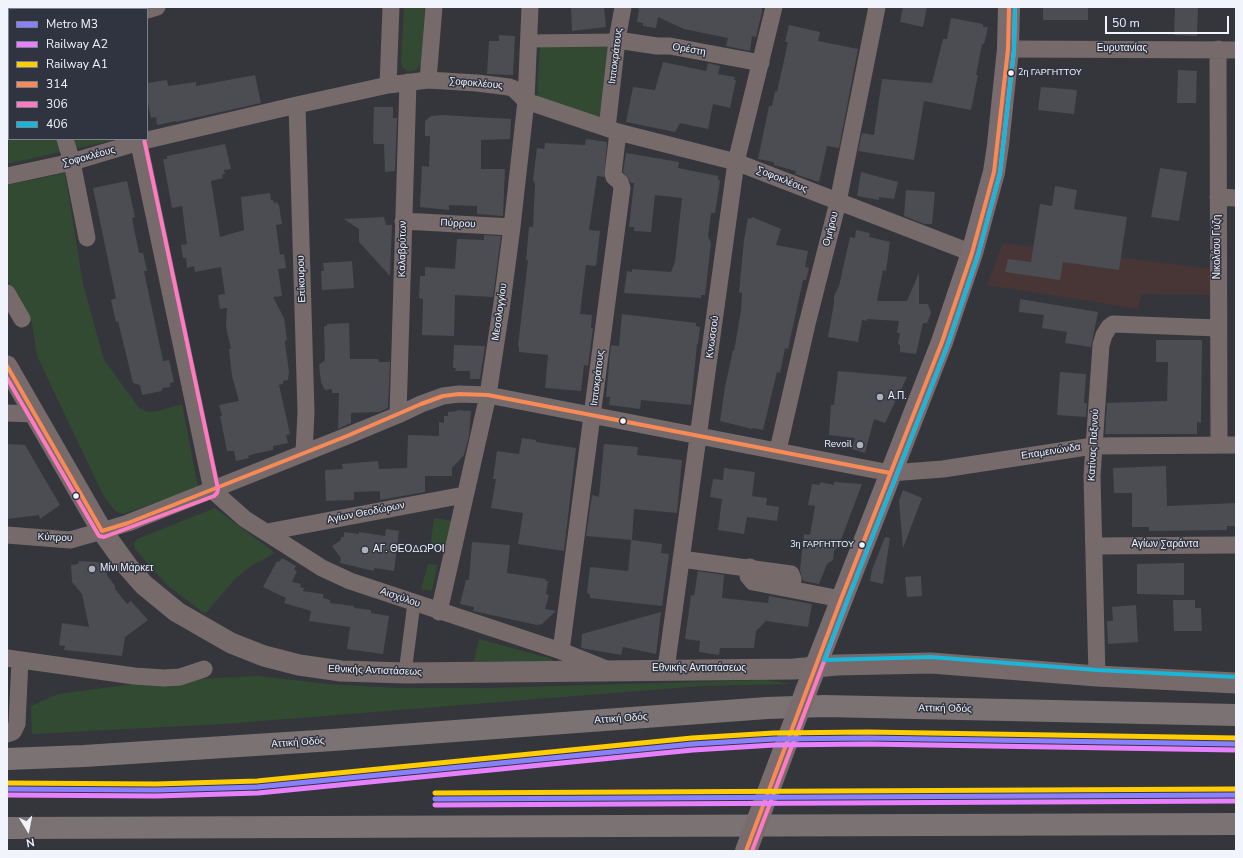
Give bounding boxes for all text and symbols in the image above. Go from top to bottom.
legend [8,8,148,140]
scale bar [1107,8,1231,34]
text: 50 m [1112,15,1140,31]
text: Metro Μ3 [46,16,98,32]
street label: Ιπποκράτους [607,27,625,85]
text: Railway A2 [46,36,108,52]
street label: Ορέστη [671,41,707,59]
street label: Ευρυτανίας [1097,43,1147,55]
text: Railway A1 [46,56,108,72]
marker: 2η ΓΑΡΓΗΤΤΟΥ [1006,68,1016,78]
place label: 2η ΓΑΡΓΗΤΤΟΥ [1018,68,1082,78]
text: 314 [46,76,68,92]
street label: Σοφοκλέους [449,76,503,92]
text: 306 [46,96,68,112]
text: 406 [46,116,68,132]
street label: Σοφοκλέους [61,144,117,170]
street label: Σοφοκλέους [755,164,809,196]
street label: Ομήρου [821,210,841,248]
street label: Νικολάου Γύζη [1212,215,1224,279]
street label: Πύρρου [440,217,476,231]
street label: Καλαβρύτων [397,221,409,277]
street label: Επίκουρου [295,255,309,303]
street label: Μεσολογγίου [490,282,510,342]
street label: Κνωσσού [704,315,722,359]
street label: Ιπποκράτους [589,349,607,407]
place label: Α.Π. [888,391,906,403]
marker: Α.Π. [875,392,885,402]
street label: Κατίνας Παξινού [1086,409,1102,481]
unlabelled marker [618,416,628,426]
place label: Revoil [824,439,852,451]
marker: Revoil [855,440,865,450]
street label: Επαμεινώνδα [1021,441,1081,463]
unlabelled marker [71,491,81,501]
street label: Αγίων Θεοδώρων [326,500,406,526]
street label: Κύπρου [37,531,73,545]
street label: Αγίων Σαράντα [1132,539,1198,551]
place label: 3η ΓΑΡΓΗΤΤΟΥ [790,540,854,550]
marker: 3η ΓΑΡΓΗΤΤΟΥ [857,540,867,550]
place label: ΑΓ. ΘΕΟΔΩΡΟΙ [373,544,445,556]
marker: ΑΓ. ΘΕΟΔΩΡΟΙ [360,545,370,555]
place label: Μίνι Μάρκετ [100,563,154,575]
marker: Μίνι Μάρκετ [87,564,97,574]
street label: Αισχύλου [378,586,422,610]
street label: Εθνικής Αντιστάσεως [328,663,422,679]
street label: Εθνικής Αντιστάσεως [652,663,746,675]
street label: Αττική Οδός [918,703,972,715]
street label: Αττική Οδός [594,711,648,727]
street label: Αττική Οδός [271,735,325,751]
north arrow [8,810,48,850]
text: N [25,834,36,850]

